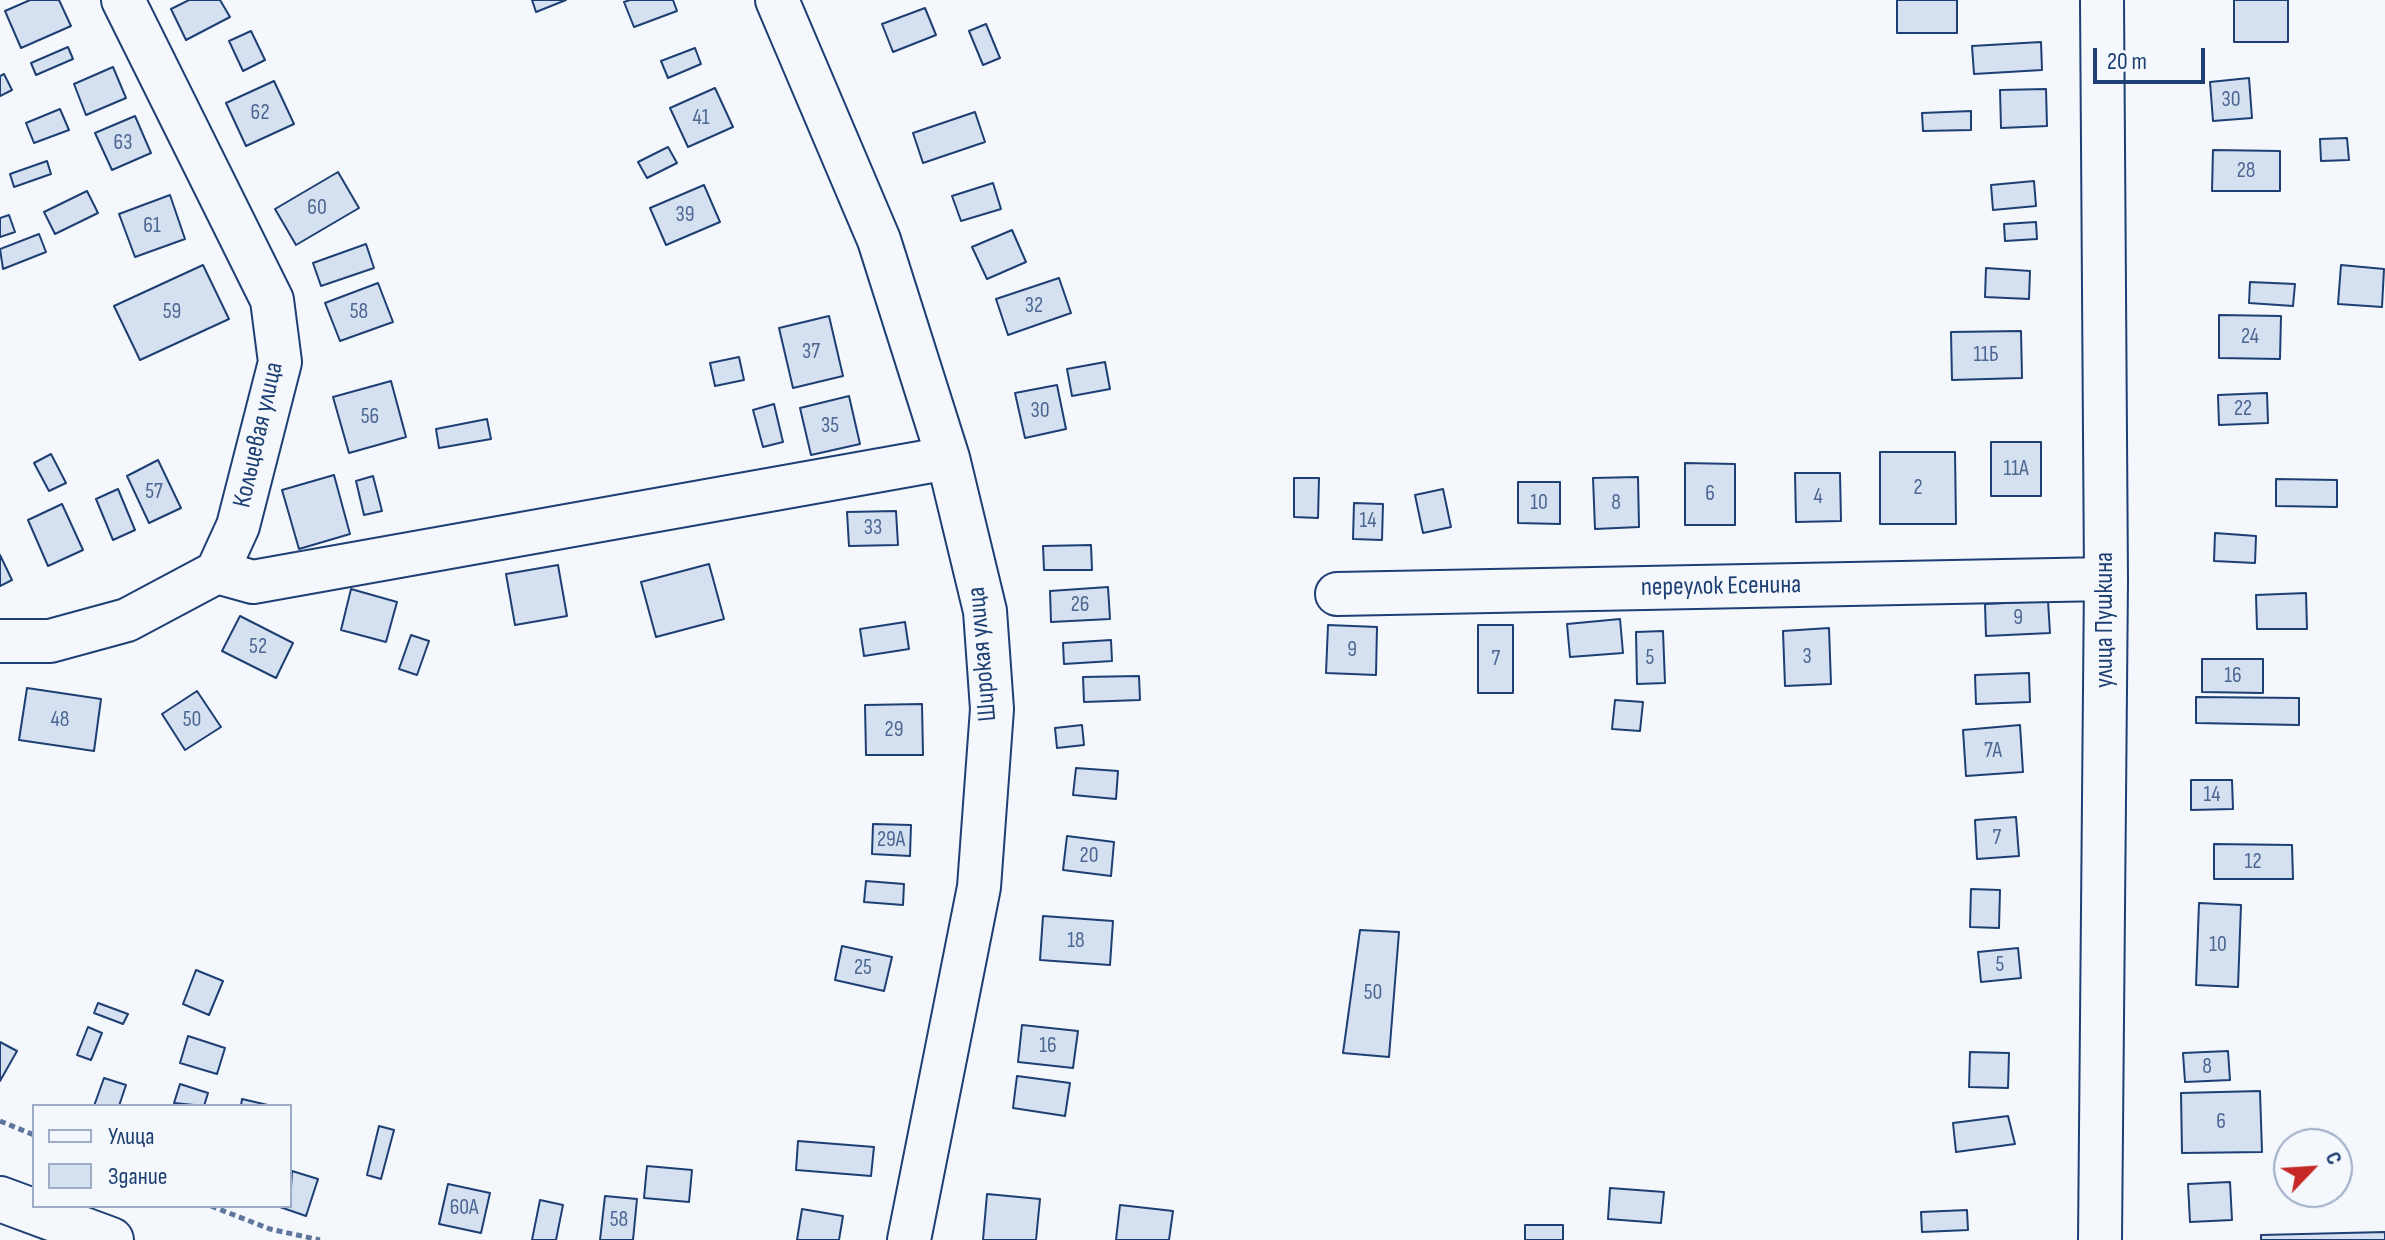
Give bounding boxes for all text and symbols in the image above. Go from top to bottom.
scale bar [2097,32,2209,82]
text: 20 m [2107,47,2147,76]
house number: 30 [2221,87,2241,113]
house number: 62 [251,100,269,126]
house number: 41 [693,105,709,131]
house number: 63 [114,130,132,156]
house number: 28 [2237,158,2255,184]
house number: 60 [307,195,327,221]
house number: 39 [676,202,694,228]
house number: 61 [143,213,161,239]
house number: 32 [1025,293,1043,319]
house number: 59 [163,299,181,325]
house number: 58 [350,299,368,325]
house number: 24 [2241,324,2259,350]
house number: 37 [802,339,820,365]
house number: 11Б [1973,342,1999,368]
street label: Кольцевая улица [227,359,291,511]
house number: 22 [2234,396,2252,422]
house number: 30 [1030,398,1050,424]
house number: 56 [361,404,379,430]
house number: 35 [821,413,839,439]
house number: 11А [2003,456,2029,482]
house number: 2 [1913,475,1923,501]
house number: 57 [145,479,163,505]
house number: 6 [1705,481,1715,507]
house number: 4 [1813,484,1823,510]
house number: 10 [1530,490,1548,516]
house number: 8 [1611,490,1621,516]
house number: 14 [1360,508,1376,534]
house number: 33 [864,515,882,541]
street label: улица Пушкина [2089,552,2121,688]
street label: переулок Есенина [1640,570,1802,604]
street label: Широкая улица [962,585,1004,723]
house number: 26 [1071,592,1089,618]
house number: 9 [2013,605,2023,631]
house number: 52 [249,634,267,660]
house number: 9 [1347,637,1357,663]
house number: 3 [1802,644,1812,670]
house number: 5 [1646,645,1654,671]
house number: 7 [1492,646,1500,672]
house number: 16 [2224,663,2242,689]
house number: 48 [51,707,69,733]
house number: 50 [183,707,201,733]
house number: 29 [885,717,903,743]
house number: 7А [1984,738,2002,764]
house number: 14 [2204,782,2220,808]
house number: 7 [1993,825,2001,851]
house number: 29А [877,827,905,853]
house number: 20 [1080,843,1098,869]
house number: 12 [2244,849,2262,875]
house number: 18 [1067,928,1085,954]
house number: 10 [2209,932,2227,958]
house number: 5 [1996,952,2004,978]
house number: 25 [854,955,872,981]
house number: 50 [1364,980,1382,1006]
house number: 16 [1039,1033,1057,1059]
house number: 8 [2202,1054,2212,1080]
legend [32,1104,292,1208]
house number: 6 [2216,1109,2226,1135]
text: Улица [108,1122,154,1151]
north arrow [2273,1128,2353,1208]
text: С [2319,1148,2348,1169]
text: Здание [108,1162,167,1191]
house number: 60А [450,1195,478,1221]
house number: 58 [610,1207,628,1233]

